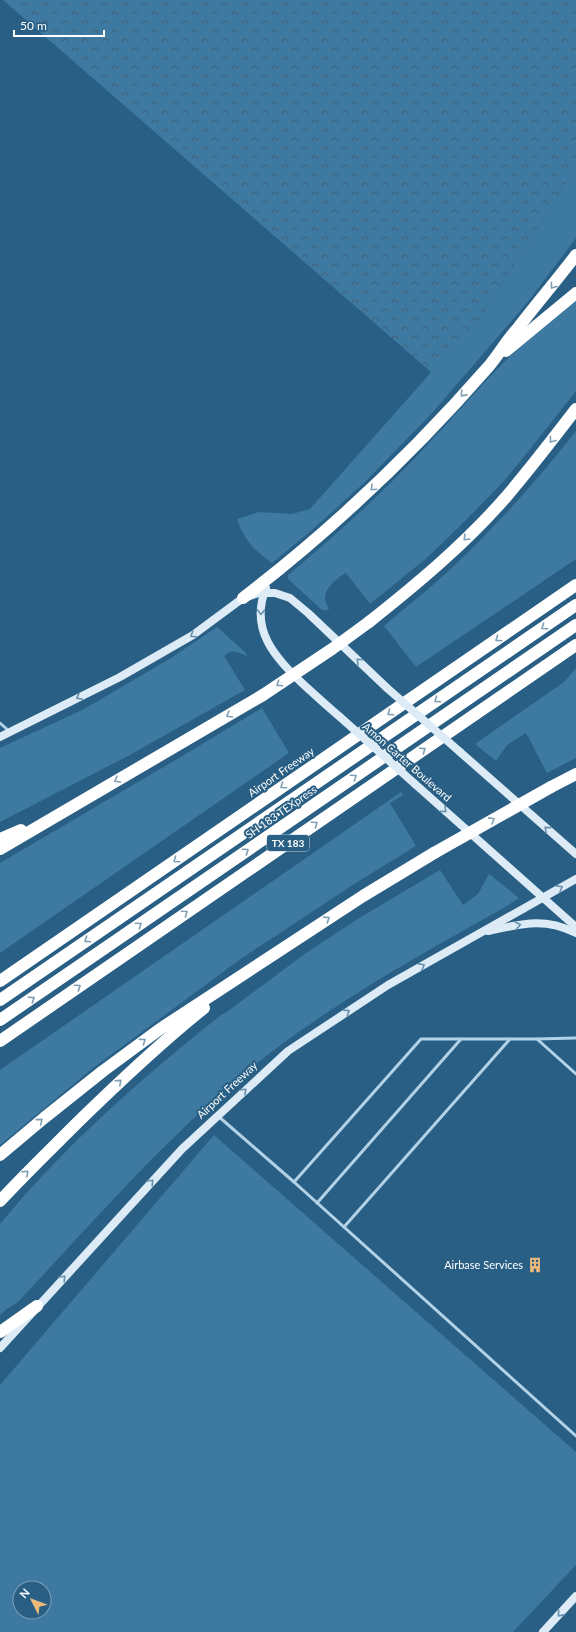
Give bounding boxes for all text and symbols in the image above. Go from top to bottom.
scale bar [14,12,104,38]
text: 50 m [20,18,47,33]
one-way arrow [550,281,557,288]
one-way arrow [461,389,468,397]
one-way arrow [550,436,557,443]
one-way arrow [370,483,378,490]
one-way arrow [463,533,471,541]
one-way arrow [257,609,265,615]
one-way arrow [541,622,548,630]
one-way arrow [190,630,197,637]
one-way arrow [495,634,502,641]
one-way arrow [356,659,363,666]
one-way arrow [277,679,284,686]
one-way arrow [76,693,83,700]
one-way arrow [434,695,441,702]
one-way arrow [388,708,395,715]
one-way arrow [226,710,233,717]
street label: Amon Carter Boulevard [360,720,454,804]
street label: Airport Freeway [245,744,317,799]
one-way arrow [418,748,425,755]
one-way arrow [349,775,356,782]
one-way arrow [114,776,121,783]
one-way arrow [281,781,288,788]
street label: SH 183 TEXpress [243,782,319,841]
one-way arrow [439,805,447,812]
one-way arrow [488,817,496,824]
one-way arrow [311,822,318,829]
one-way arrow [544,826,551,833]
road number: TX 183 [267,835,309,851]
one-way arrow [242,849,249,856]
one-way arrow [174,855,181,862]
one-way arrow [556,886,563,893]
one-way arrow [181,911,188,918]
one-way arrow [323,917,330,924]
one-way arrow [514,922,521,930]
one-way arrow [135,923,142,930]
one-way arrow [84,935,91,943]
one-way arrow [418,963,425,970]
one-way arrow [74,985,81,992]
one-way arrow [28,996,35,1003]
one-way arrow [342,1010,349,1017]
one-way arrow [139,1038,146,1046]
street label: Airport Freeway [194,1058,260,1121]
one-way arrow [115,1079,122,1086]
one-way arrow [239,1088,247,1096]
one-way arrow [36,1118,43,1125]
one-way arrow [21,1170,29,1177]
one-way arrow [147,1179,154,1187]
building icon: Airbase Services [526,1256,544,1274]
place label: Airbase Services [444,1258,523,1271]
one-way arrow [58,1275,65,1282]
north arrow [12,1580,52,1620]
text: N [17,1585,32,1600]
one-way arrow [557,1609,564,1617]

